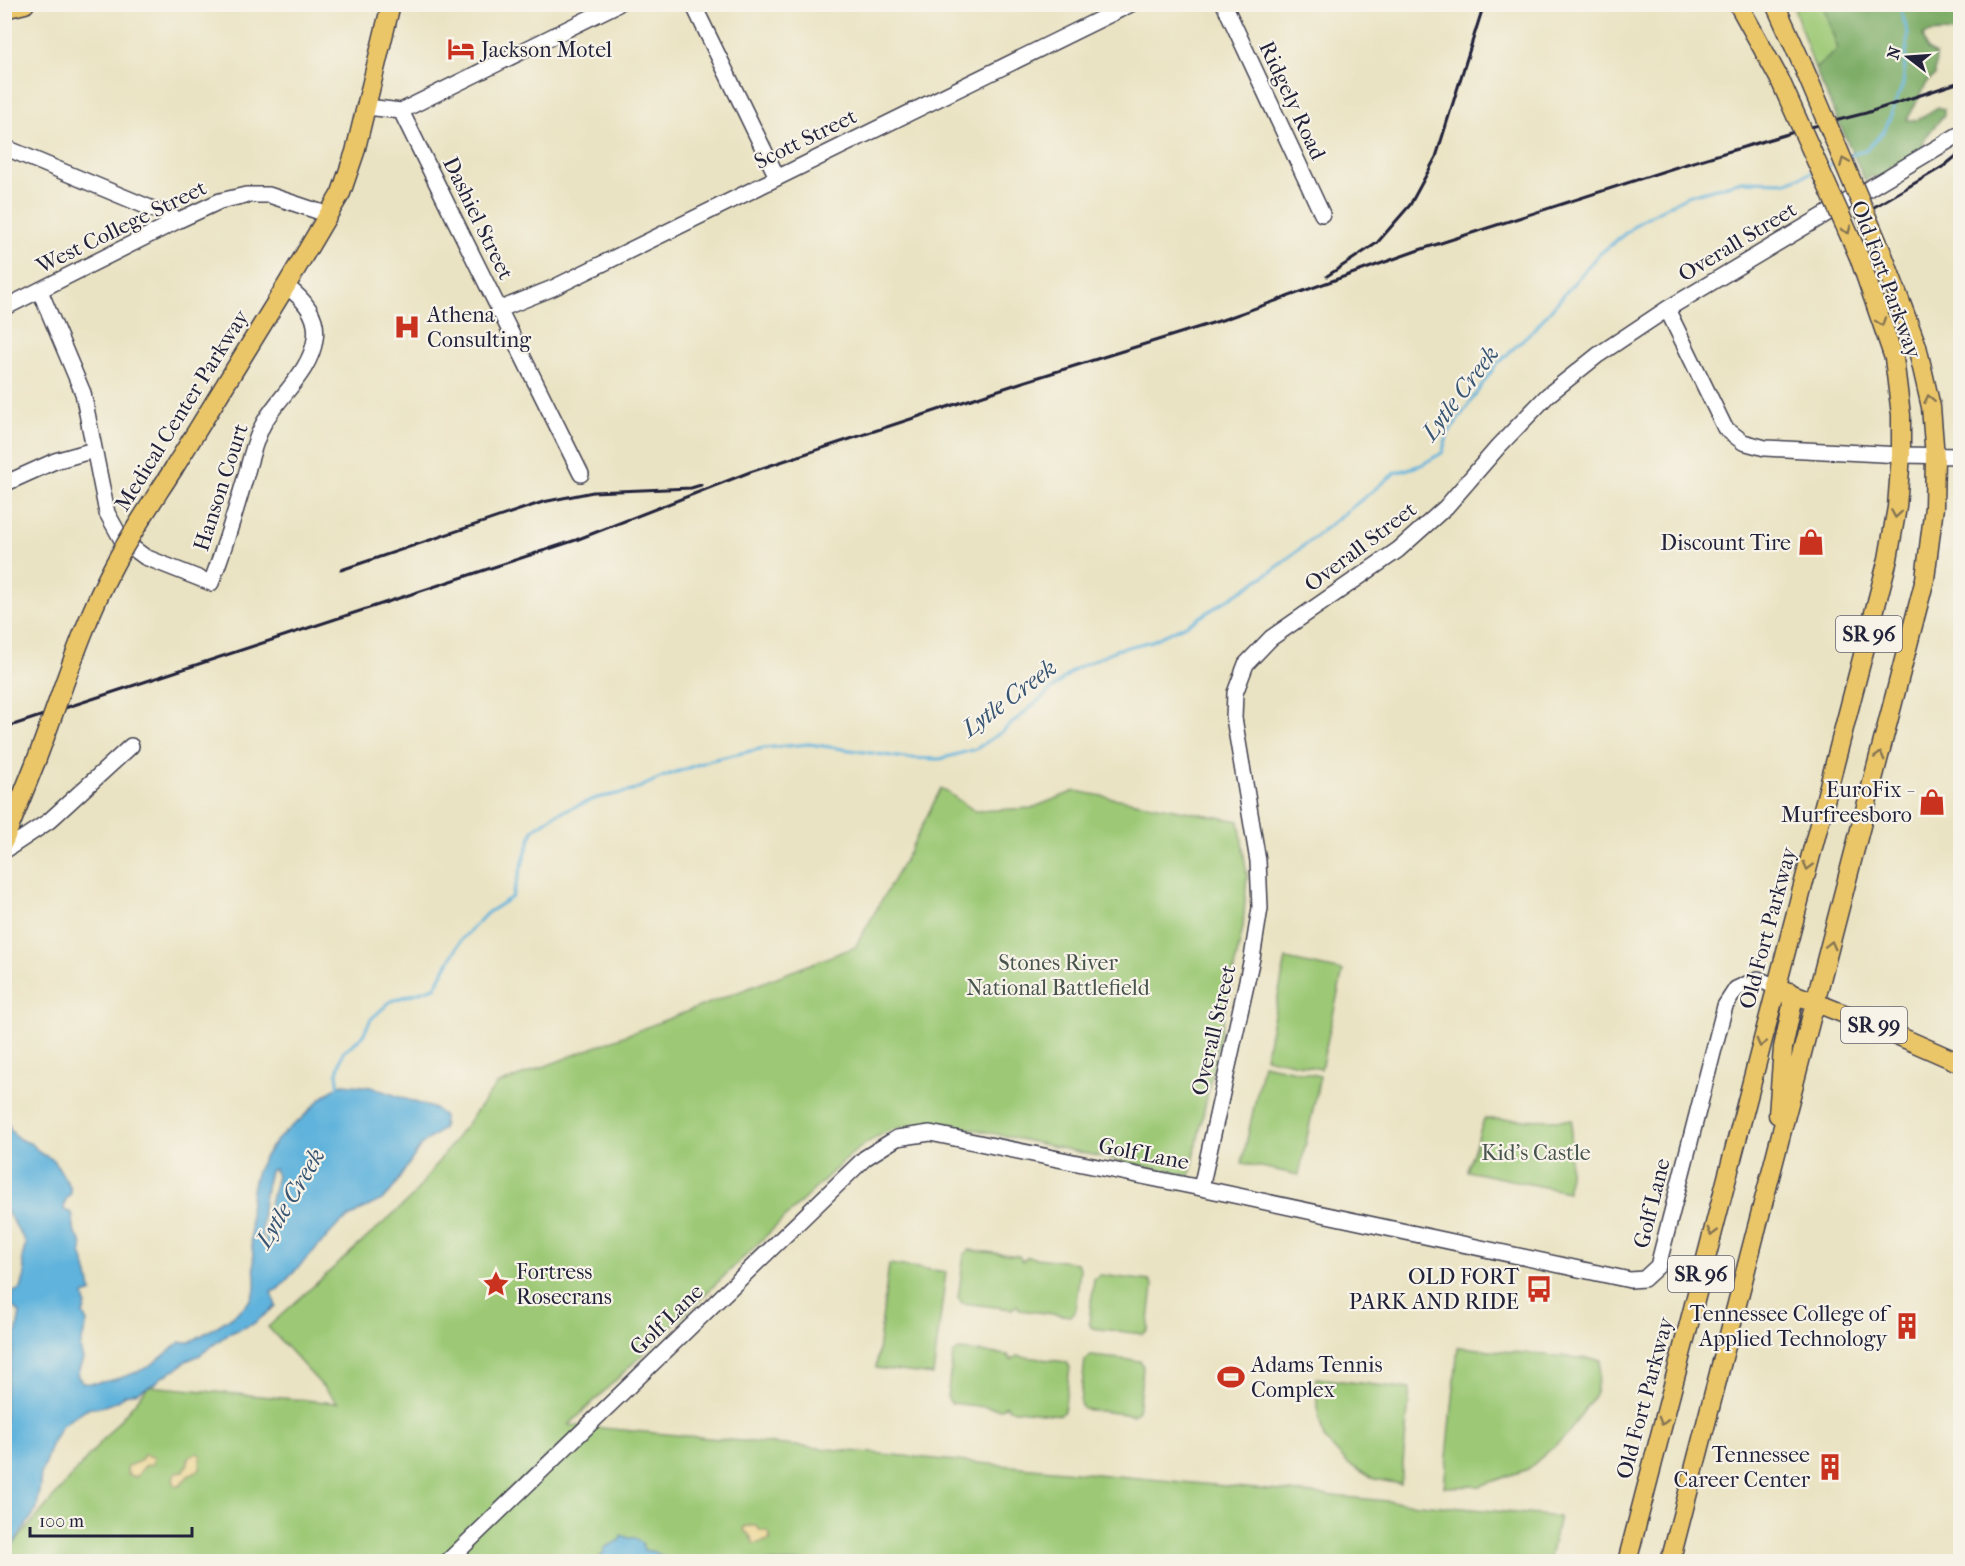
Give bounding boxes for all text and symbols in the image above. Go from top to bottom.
north arrow [1878,27,1938,87]
hotel icon: Jackson Motel [446,34,476,64]
place label: Jackson Motel [479,37,612,63]
street label: Ridgely Road [1253,37,1331,165]
text: N [1883,43,1905,61]
street label: Scott Street [750,103,861,175]
street label: Dashiel Street [437,153,519,284]
one-way arrow [1839,158,1851,169]
street label: West College Street [31,174,211,280]
street label: Overall Street [1674,196,1801,287]
street label: Old Fort Parkway [1845,197,1927,363]
one-way arrow [1839,223,1851,234]
place label: Athena Consulting [426,302,531,353]
street label: Medical Center Parkway [109,304,255,516]
hospital icon: Athena Consulting [392,312,422,342]
one-way arrow [1874,316,1887,327]
water label: Lytle Creek [1414,340,1505,447]
one-way arrow [1923,394,1936,404]
street label: Hanson Court [188,420,254,554]
street label: Overall Street [1300,496,1422,597]
one-way arrow [1890,509,1902,518]
shop icon: Discount Tire [1796,527,1826,557]
place label: Discount Tire [1660,530,1791,556]
road number: SR 96 [1836,616,1902,652]
water label: Lytle Creek [955,653,1062,744]
one-way arrow [1873,752,1886,762]
place label: EuroFix - Murfreesboro [1781,777,1915,828]
shop icon: EuroFix - Murfreesboro [1917,787,1947,817]
street label: Old Fort Parkway [1734,843,1802,1012]
one-way arrow [1803,860,1815,871]
one-way arrow [1824,940,1837,950]
park label: Stones River National Battlefield [966,950,1151,1001]
street label: Overall Street [1186,962,1242,1098]
road number: SR 99 [1841,1007,1907,1043]
one-way arrow [1756,1038,1769,1048]
street label: Golf Lane [1096,1132,1191,1176]
park label: Kid's Castle [1481,1140,1591,1166]
water label: Lytle Creek [248,1143,331,1255]
street label: Golf Lane [1628,1156,1676,1251]
one-way arrow [1707,1227,1720,1237]
road number: SR 96 [1668,1256,1734,1292]
place label: Fortress Rosecrans [516,1259,612,1310]
place label: OLD FORT PARK AND RIDE [1349,1264,1520,1315]
place icon: Fortress Rosecrans [481,1269,511,1299]
bus stop icon: OLD FORT PARK AND RIDE [1524,1274,1554,1304]
street label: Golf Lane [625,1278,709,1361]
place label: Tennessee College of Applied Technology [1690,1301,1892,1352]
building icon: Tennessee College of Applied Technology [1892,1311,1922,1341]
street label: Old Fort Parkway [1611,1313,1679,1482]
place label: Adams Tennis Complex [1250,1352,1383,1403]
sports icon: Adams Tennis Complex [1216,1362,1246,1392]
one-way arrow [1658,1416,1671,1426]
place label: Tennessee Career Center [1674,1442,1811,1493]
building icon: Tennessee Career Center [1815,1452,1845,1482]
scale bar [30,1500,192,1538]
text: 100 m [39,1511,84,1532]

